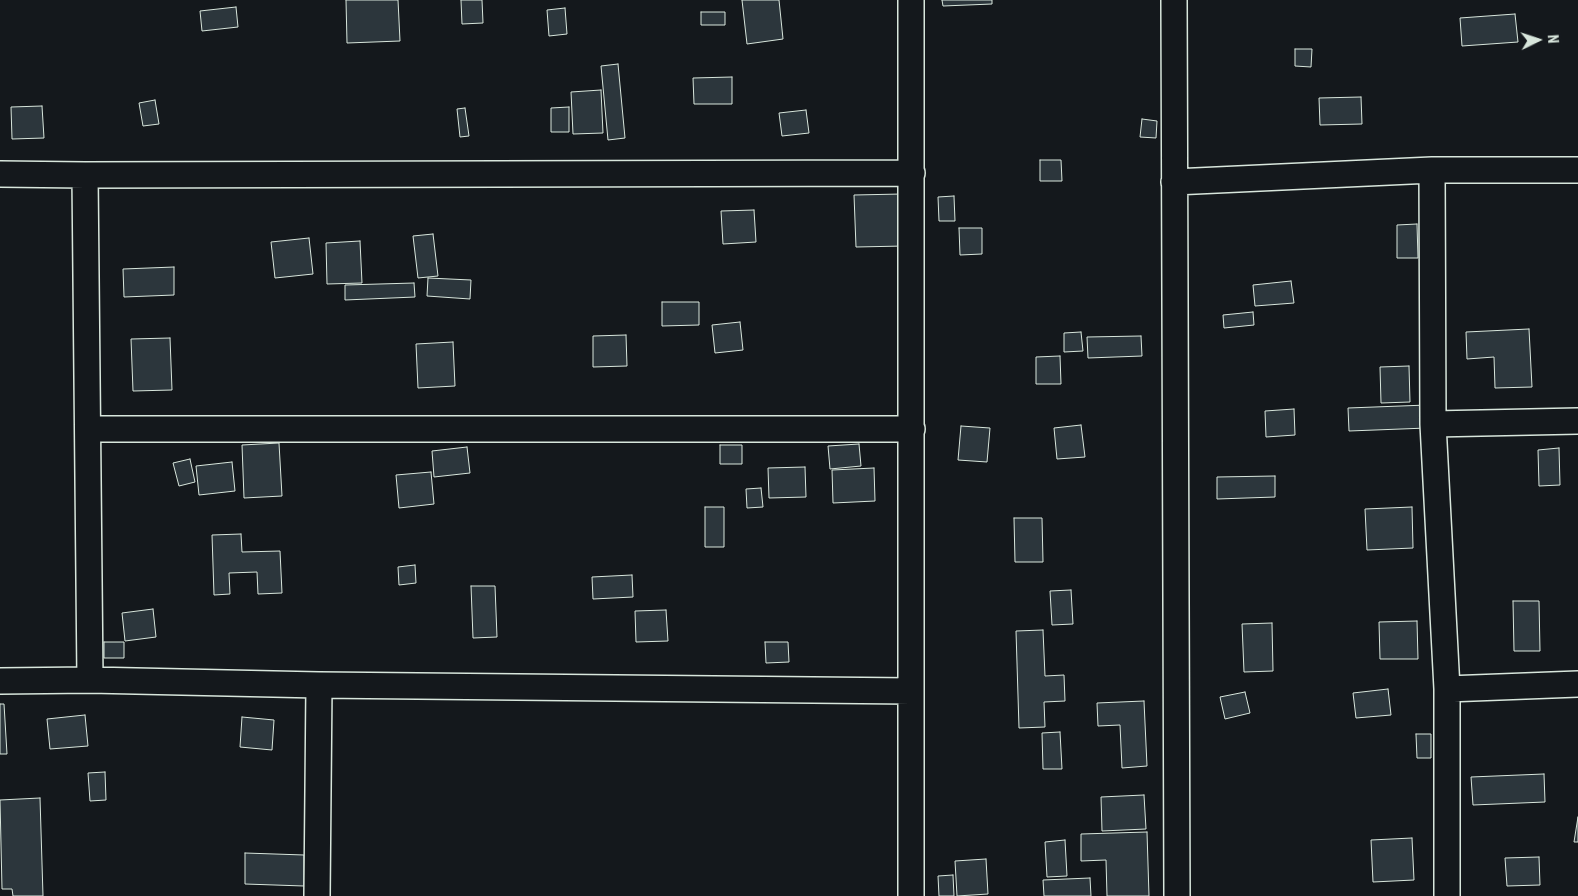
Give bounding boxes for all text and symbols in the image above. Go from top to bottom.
north arrow [1513,15,1563,65]
text: N [1545,34,1561,44]

